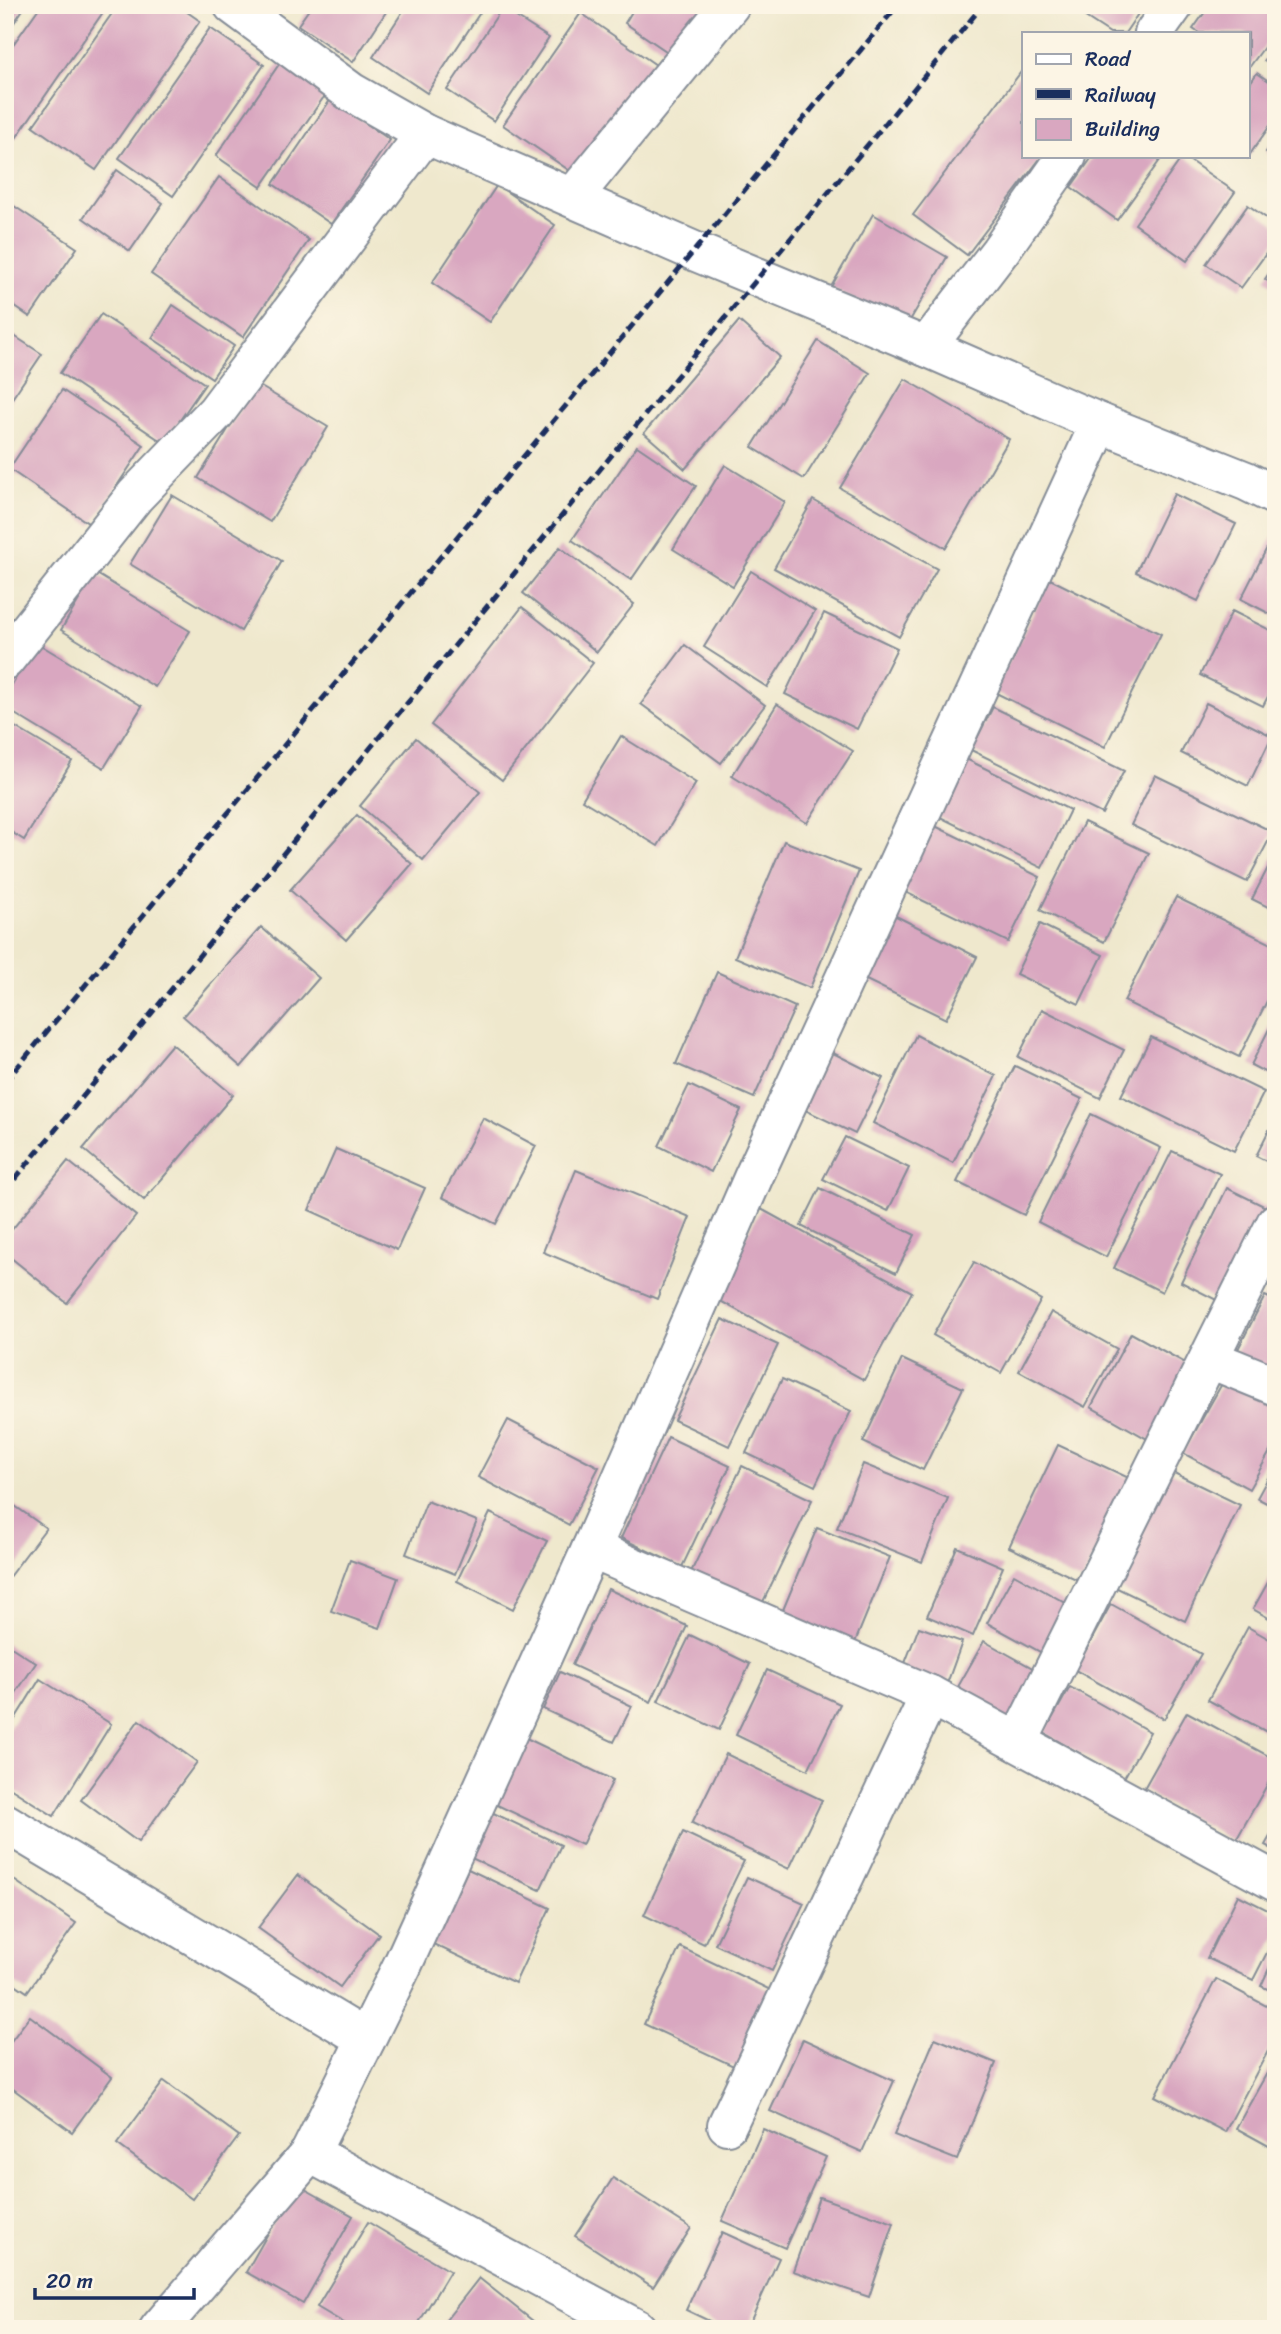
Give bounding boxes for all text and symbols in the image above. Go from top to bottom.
legend [1022,32,1250,158]
text: Road [1085,40,1132,78]
text: Railway [1085,76,1156,114]
text: Building [1085,110,1161,148]
scale bar [35,2257,194,2301]
text: 20 m [46,2262,93,2300]

